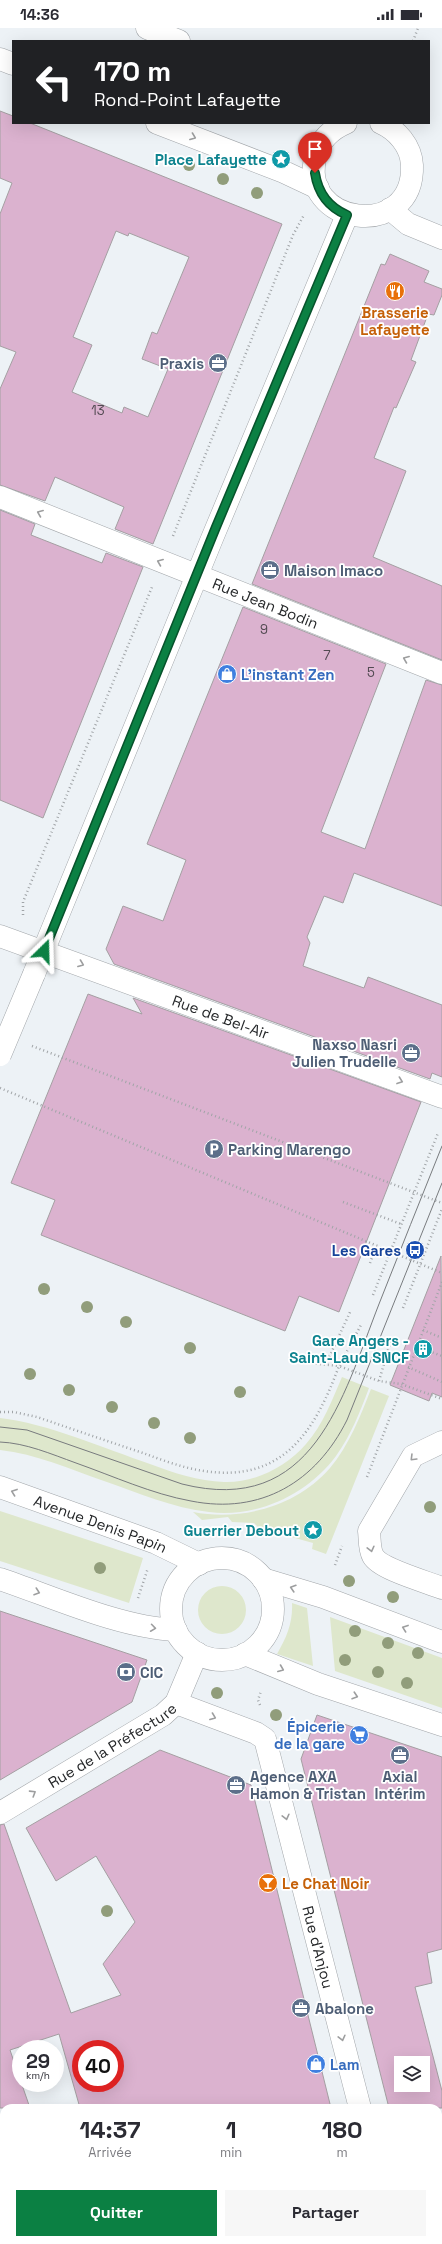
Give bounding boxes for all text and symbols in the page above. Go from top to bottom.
text: 14:36 [20,5,59,24]
text: 170 m [94,53,171,89]
icon: left [28,56,80,108]
text: Rond-Point Lafayette [94,88,281,111]
pin [298,132,332,173]
one-way arrow [190,133,197,141]
icon: arrive [304,138,326,160]
place icon: Place Lafayette [270,148,292,170]
place label: Place Lafayette [155,150,267,169]
restaurant icon: Brasserie Lafayette [384,280,406,302]
place label: Brasserie Lafayette [360,303,430,339]
office icon: Praxis [207,352,229,374]
place label: Praxis [160,354,204,373]
house number: 13 [91,402,105,419]
one-way arrow [36,510,44,518]
one-way arrow [157,558,164,566]
office icon: Maison Imaco [259,559,281,581]
place label: Maison Imaco [284,561,383,580]
street label: Rue Jean Bodin [210,573,321,632]
house number: 9 [260,621,268,638]
house number: 7 [323,647,331,664]
one-way arrow [402,656,409,664]
shop icon: L'instant Zen [216,663,238,685]
house number: 5 [367,664,375,681]
place label: L'instant Zen [241,665,335,684]
position arrow [23,930,65,972]
one-way arrow [77,960,84,968]
street label: Rue de Bel-Air [170,990,272,1043]
place label: Naxso Nasri Julien Trudelle [292,1035,397,1071]
office icon: Naxso Nasri Julien Trudelle [400,1042,422,1064]
one-way arrow [396,1077,403,1085]
parking icon: Parking Marengo [203,1138,225,1160]
place label: Parking Marengo [228,1140,351,1159]
bus stop icon: Les Gares [404,1239,426,1261]
place label: Les Gares [332,1241,401,1260]
place label: Gare Angers - Saint-Laud SNCF [289,1331,409,1367]
building icon: Gare Angers - Saint-Laud SNCF [412,1338,434,1360]
one-way arrow [411,1453,418,1461]
one-way arrow [11,1488,18,1497]
street label: Avenue Denis Papin [31,1490,170,1557]
place icon: Guerrier Debout [302,1519,324,1541]
place label: Guerrier Debout [183,1521,299,1540]
one-way arrow [367,1546,375,1552]
one-way arrow [290,1584,297,1593]
one-way arrow [33,1587,40,1596]
one-way arrow [150,1623,156,1632]
one-way arrow [402,1624,409,1632]
bank icon: CIC [115,1661,137,1683]
place label: CIC [140,1663,164,1682]
one-way arrow [278,1664,285,1672]
one-way arrow [351,1691,358,1700]
street label: Rue de la Préfecture [44,1698,180,1792]
one-way arrow [209,1712,216,1720]
place label: Épicerie de la gare [274,1717,345,1753]
supermarket icon: Épicerie de la gare [348,1724,370,1746]
office icon: Axial Intérim [389,1744,411,1766]
place label: Agence AXA Hamon & Tristan [250,1767,366,1803]
place label: Axial Intérim [375,1767,425,1803]
office icon: Agence AXA Hamon & Tristan [225,1774,247,1796]
one-way arrow [29,1790,36,1798]
one-way arrow [281,1814,289,1821]
bar icon: Le Chat Noir [257,1872,279,1894]
place label: Le Chat Noir [282,1874,369,1893]
street label: Rue d'Anjou [299,1904,338,1990]
office icon: Abalone [290,1997,312,2019]
place label: Abalone [315,1999,374,2018]
one-way arrow [337,2034,346,2041]
speed limit sign: 40 [72,2040,124,2092]
text: 29 [26,2048,50,2074]
shop icon: Lam [305,2053,327,2075]
place label: Lam [330,2055,360,2074]
map controls [394,2056,430,2092]
button: layers [394,2056,430,2092]
text: km/h [26,2069,50,2082]
text: 14:37 [79,2114,141,2145]
text: 1 [226,2114,237,2145]
text: 180 [322,2114,363,2145]
text: Arrivée [88,2144,132,2161]
text: min [220,2144,242,2161]
text: m [337,2144,348,2161]
button: Quitter [16,2190,217,2236]
button: Partager [225,2190,426,2236]

